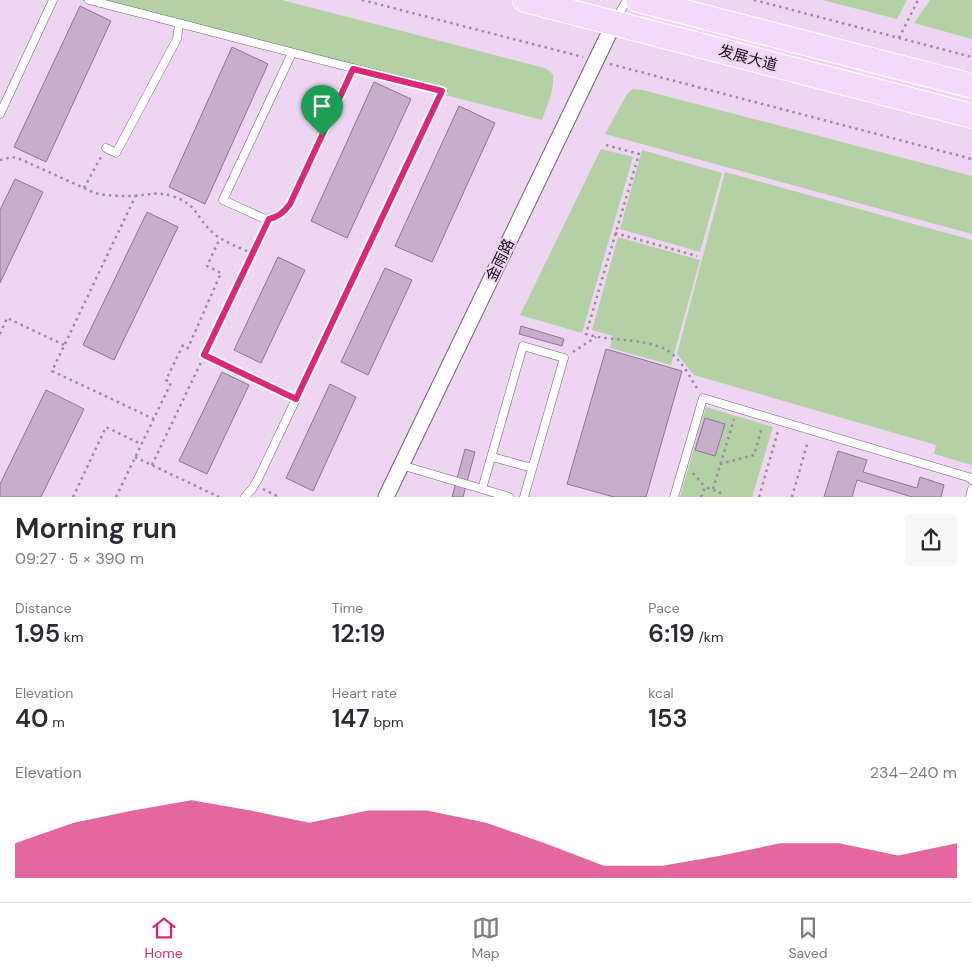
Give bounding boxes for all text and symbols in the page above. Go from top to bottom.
street label: 发展大道 [716,41,780,75]
pin [301,85,343,136]
icon: arrive [308,92,336,120]
street label: 金雨路 [481,235,519,285]
text: Morning run [15,510,177,547]
button: share [905,514,957,566]
text: 09:27 · 5 × 390 m [15,548,144,569]
text: Distance [15,599,72,617]
text: Time [332,599,363,617]
text: Pace [648,599,680,617]
text: 1.95 [15,617,60,650]
text: 12:19 [332,617,385,650]
text: 6:19 [648,617,695,650]
text: km [60,628,83,646]
text: /km [695,628,723,646]
text: Elevation [15,684,73,702]
text: Heart rate [332,684,397,702]
text: kcal [648,684,674,702]
text: 40 [15,702,48,735]
text: 147 [332,702,370,735]
text: 153 [648,702,687,735]
text: m [48,713,65,731]
text: bpm [370,713,403,731]
text: Elevation [15,762,82,783]
text: 234–240 m [870,762,957,783]
tab: Home [144,914,183,962]
tab: Map [471,914,500,962]
tab: Saved [788,914,828,962]

